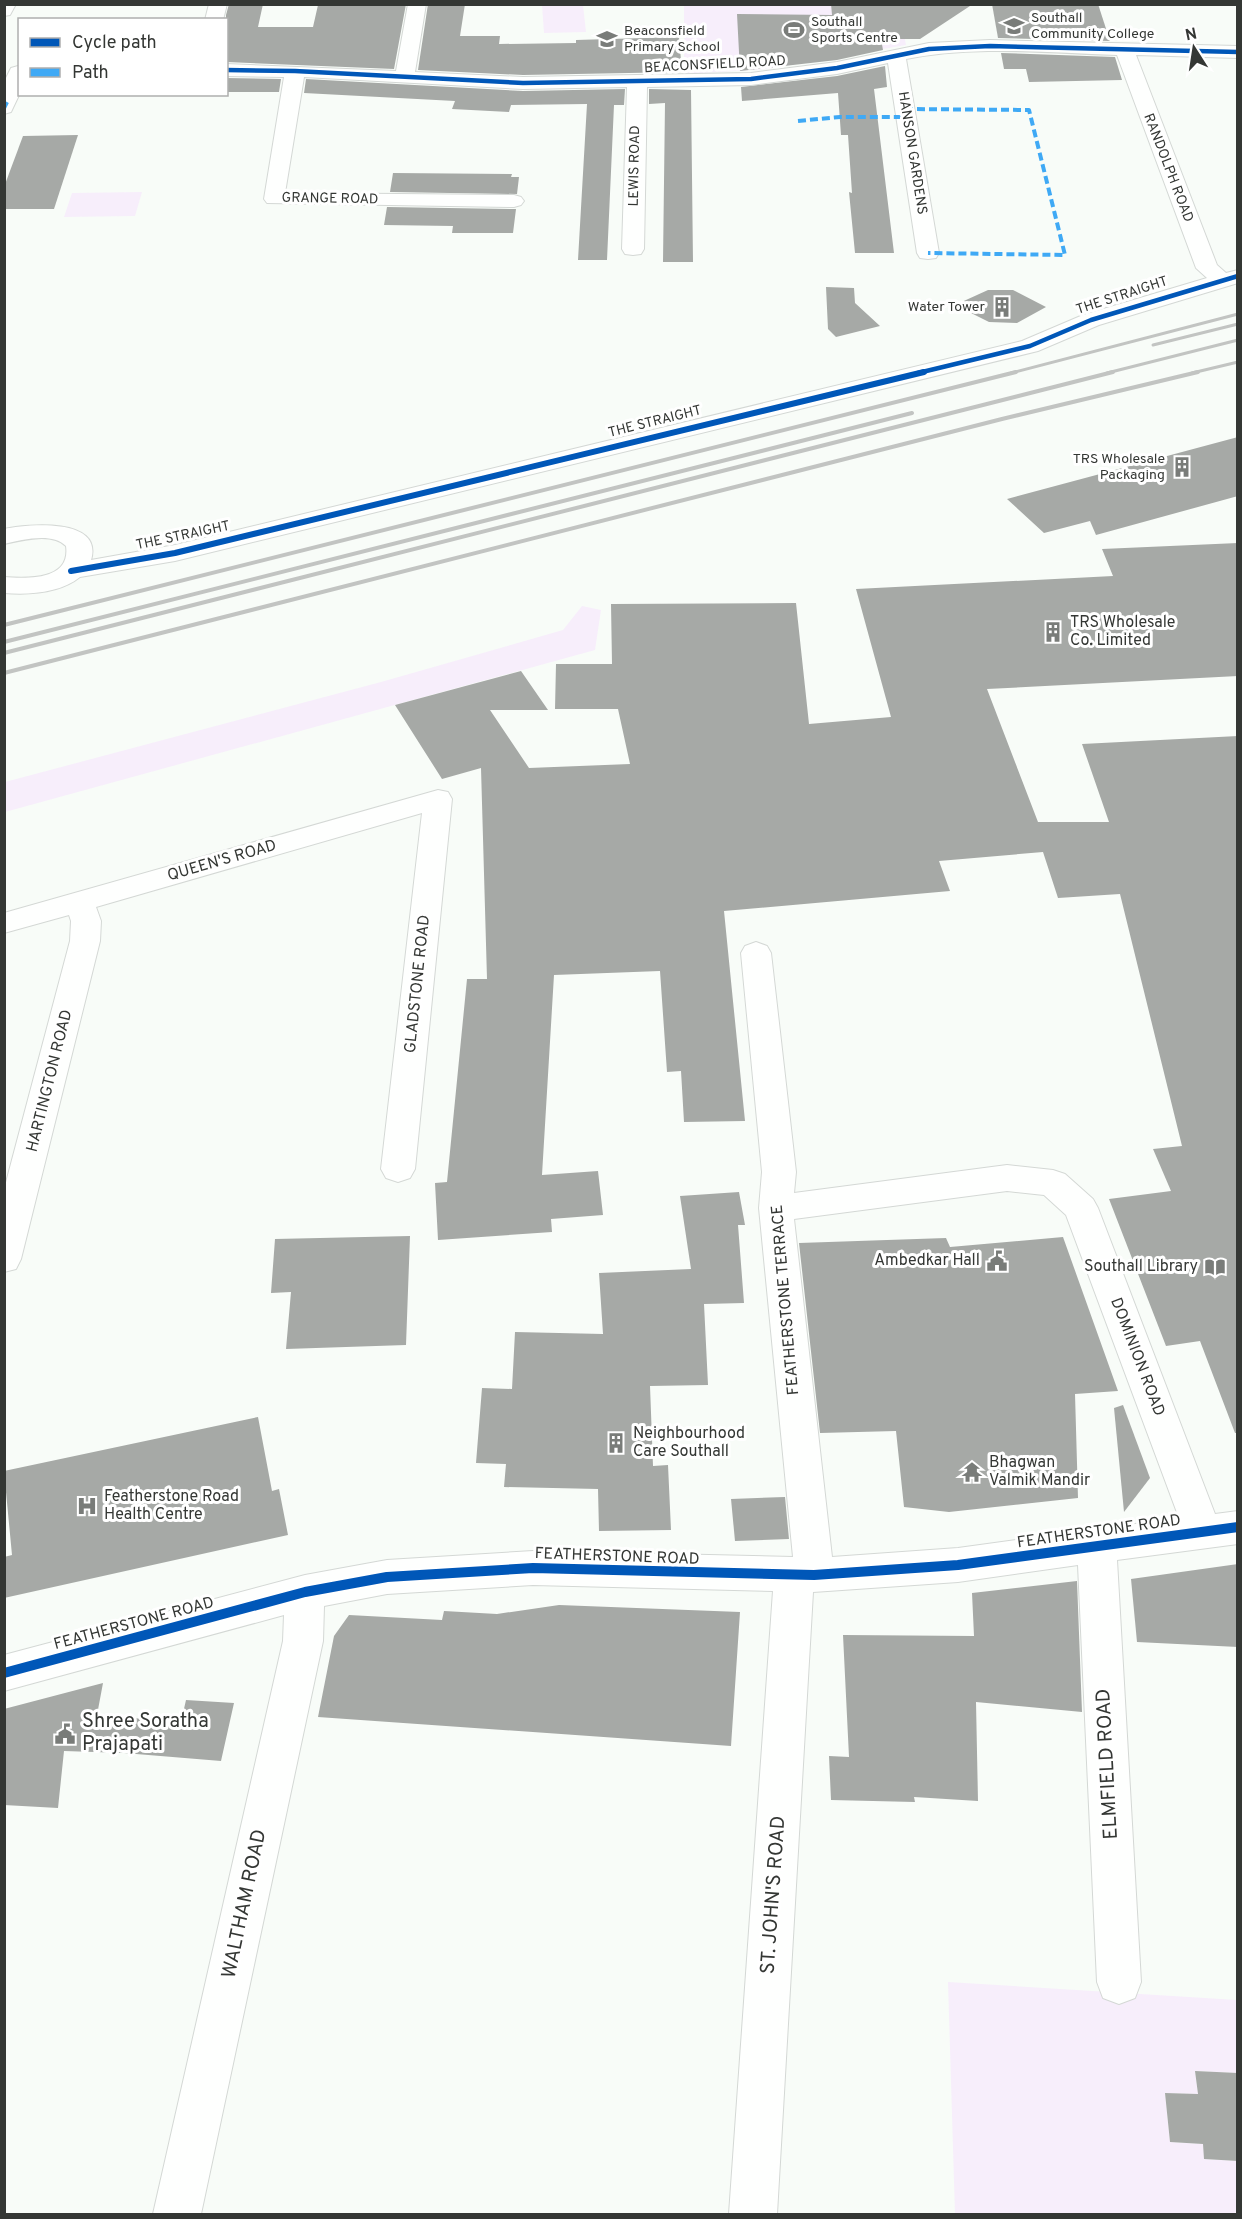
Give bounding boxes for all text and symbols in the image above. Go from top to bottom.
place label: Southall Community College [1031,10,1154,43]
place label: Southall Sports Centre [811,14,898,47]
school or university icon: Southall Community College [1002,14,1026,38]
legend [18,18,228,96]
sports icon: Southall Sports Centre [782,18,806,42]
north arrow [1164,18,1224,78]
place label: Beaconsfield Primary School [624,23,720,56]
text: N [1184,24,1199,46]
school or university icon: Beaconsfield Primary School [595,27,619,51]
text: Cycle path [72,32,157,55]
street label: BEACONSFIELD ROAD [644,53,786,77]
text: Path [72,62,109,85]
street label: HANSON GARDENS [894,90,930,216]
street label: RANDOLPH ROAD [1139,111,1197,225]
street label: LEWIS ROAD [626,125,644,207]
street label: GRANGE ROAD [281,190,379,208]
street label: THE STRAIGHT [1074,273,1170,319]
building icon: Water Tower [990,295,1014,319]
place label: Water Tower [908,299,986,316]
street label: THE STRAIGHT [607,402,703,442]
place label: TRS Wholesale Packaging [1073,451,1165,484]
building icon: TRS Wholesale Packaging [1170,455,1194,479]
street label: THE STRAIGHT [135,518,231,554]
place label: TRS Wholesale Co. Limited [1070,613,1175,651]
building icon: TRS Wholesale Co. Limited [1041,620,1065,644]
street label: QUEEN'S ROAD [165,836,279,886]
street label: GLADSTONE ROAD [401,914,435,1054]
street label: HARTINGTON ROAD [23,1008,77,1154]
street label: FEATHERSTONE TERRACE [768,1204,804,1396]
public building icon: Ambedkar Hall [985,1249,1009,1273]
place label: Ambedkar Hall [874,1251,980,1271]
library icon: Southall Library [1203,1255,1227,1279]
place label: Southall Library [1084,1257,1198,1277]
street label: DOMINION ROAD [1105,1295,1169,1419]
place label: Neighbourhood Care Southall [633,1424,745,1462]
building icon: Neighbourhood Care Southall [604,1431,628,1455]
place label: Bhagwan Valmik Mandir [989,1453,1090,1491]
temple icon: Bhagwan Valmik Mandir [960,1460,984,1484]
place label: Featherstone Road Health Centre [104,1487,239,1525]
hospital icon: Featherstone Road Health Centre [75,1494,99,1518]
street label: FEATHERSTONE ROAD [1016,1511,1182,1553]
street label: FEATHERSTONE ROAD [534,1544,700,1570]
street label: FEATHERSTONE ROAD [52,1593,216,1655]
street label: ELMFIELD ROAD [1091,1688,1125,1840]
place label: Shree Soratha Prajapati [82,1709,209,1758]
public building icon: Shree Soratha Prajapati [53,1722,77,1746]
street label: ST. JOHN'S ROAD [755,1815,793,1975]
street label: WALTHAM ROAD [217,1827,273,1981]

